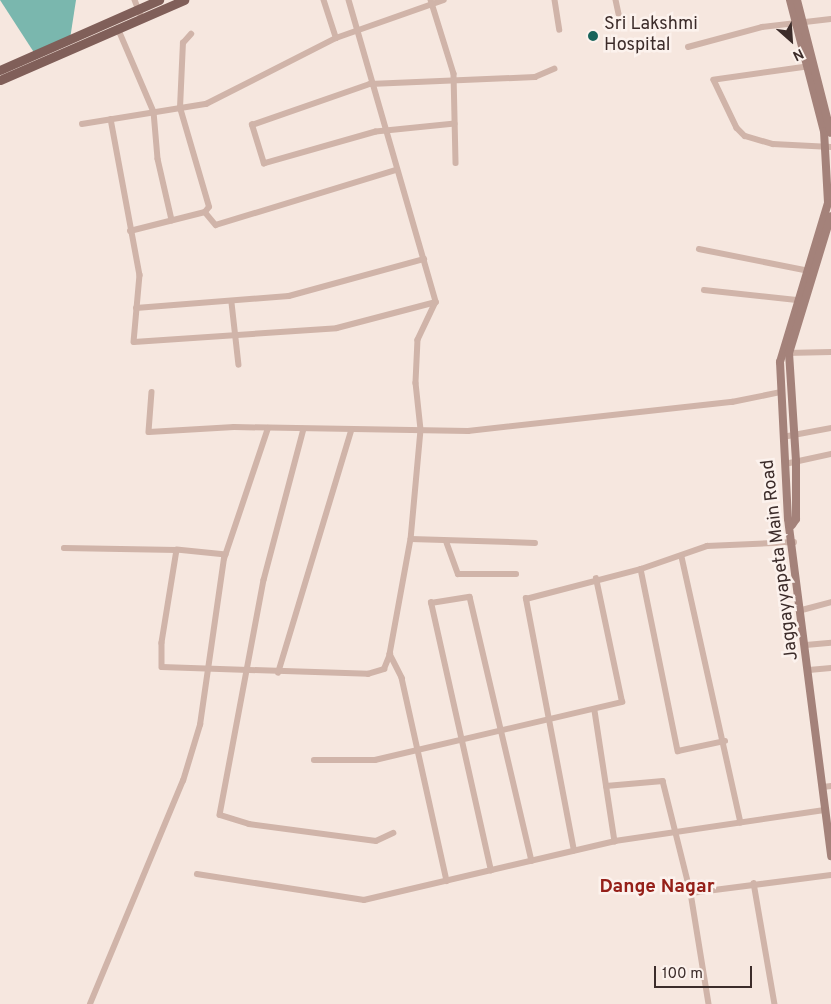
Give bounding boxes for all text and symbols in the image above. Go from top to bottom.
place label: Sri Lakshmi Hospital [604,15,698,58]
north arrow [766,15,816,65]
marker: Sri Lakshmi Hospital [586,29,600,43]
text: N [790,44,806,64]
street label: Jaggayyapeta Main Road [758,458,804,662]
district label: Dange Nagar [599,877,715,899]
scale bar [656,956,754,988]
text: 100 m [662,965,703,984]

